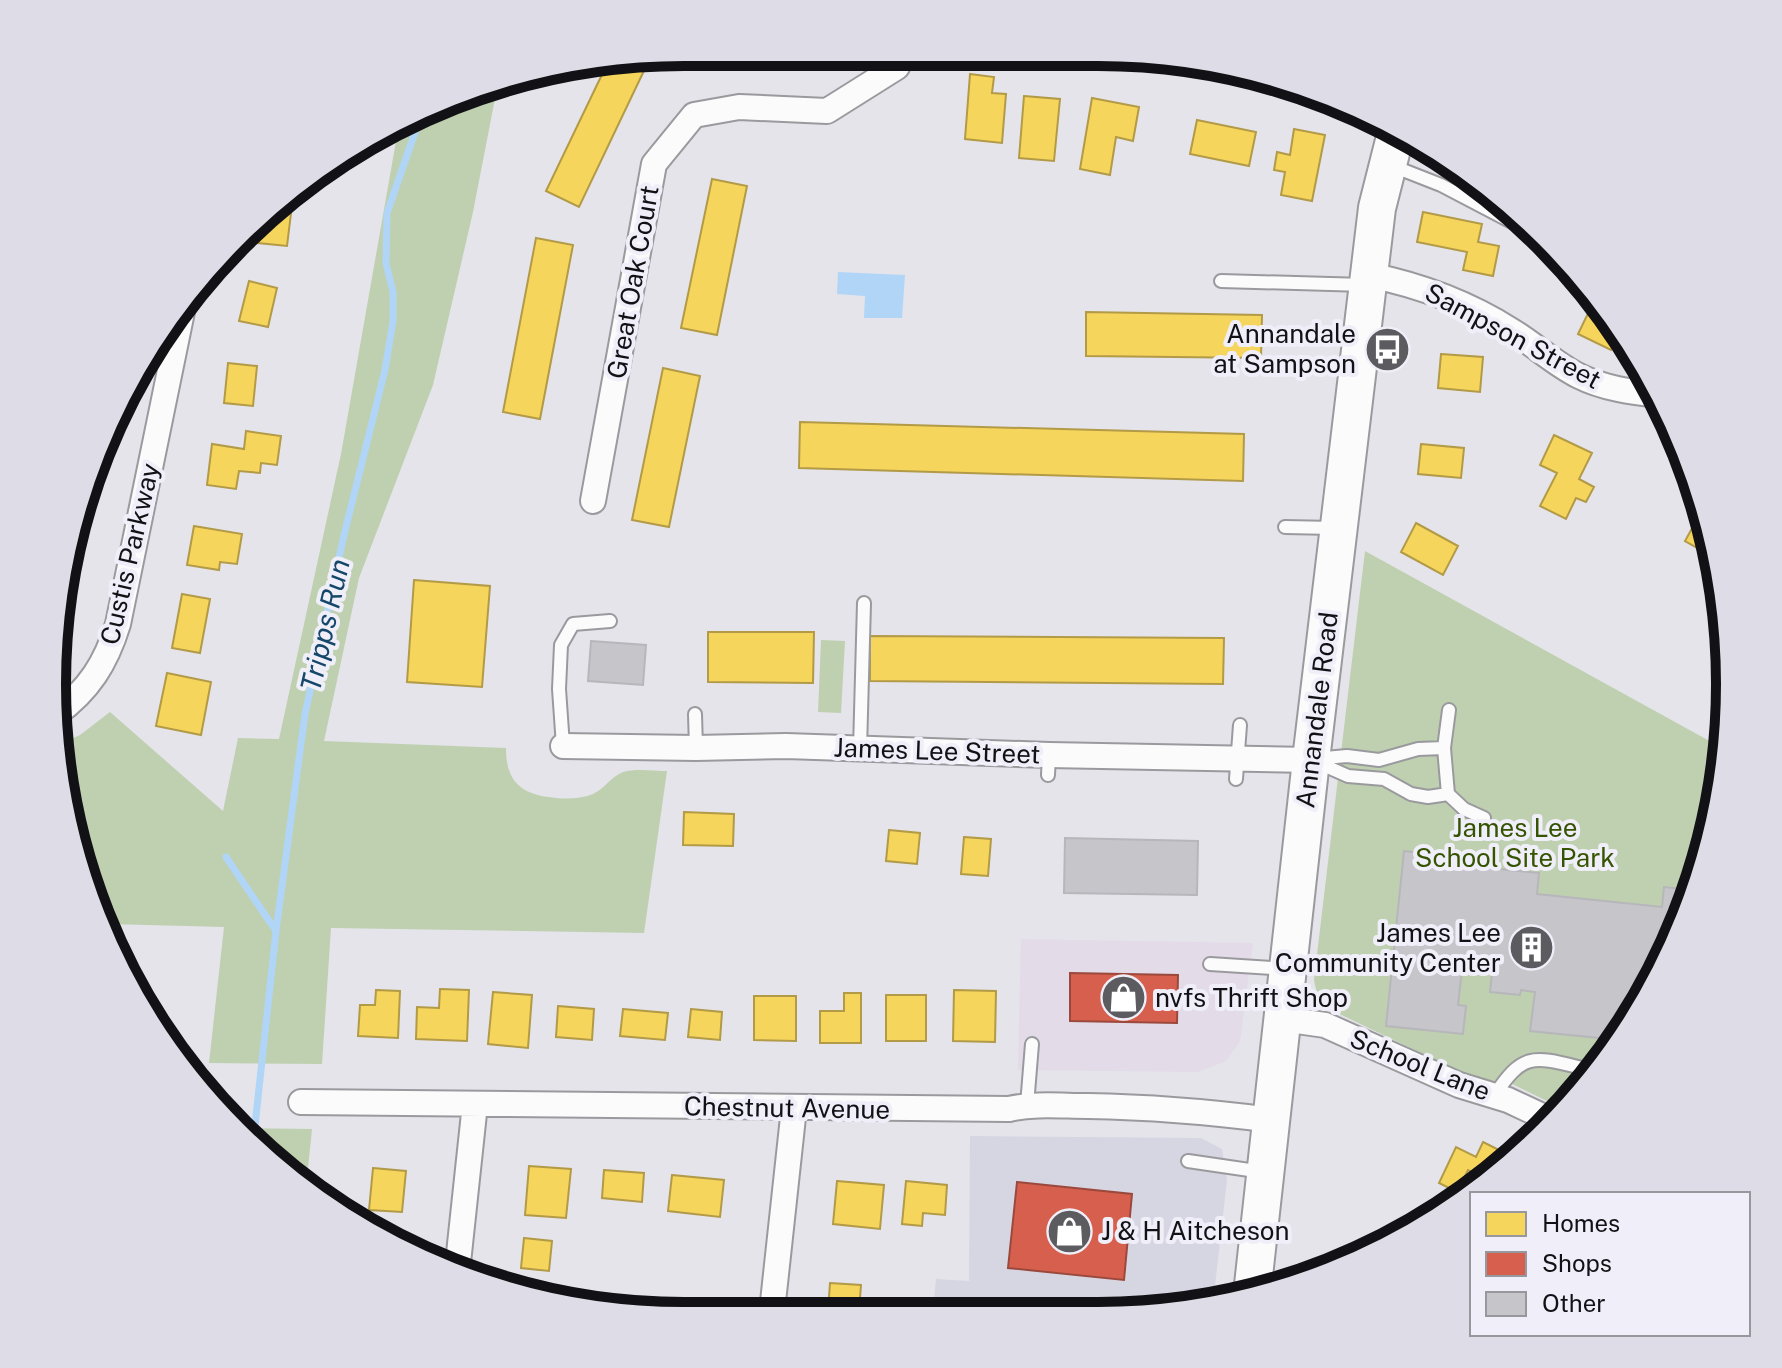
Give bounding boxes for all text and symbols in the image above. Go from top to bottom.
street label: Great Oak Court [600,183,665,381]
street label: Sampson Street [1420,276,1606,395]
place label: Annandale at Sampson [1213,318,1356,379]
bus stop icon: Annandale at Sampson [1363,325,1411,373]
street label: Custis Parkway [94,460,165,648]
water label: Tripps Run [293,556,356,694]
street label: Annandale Road [1289,610,1344,810]
street label: James Lee Street [833,731,1041,770]
park label: James Lee School Site Park [1415,812,1615,873]
place label: James Lee Community Center [1275,917,1501,978]
building icon: James Lee Community Center [1508,924,1556,972]
shop icon: nvfs Thrift Shop [1100,974,1148,1022]
place label: nvfs Thrift Shop [1155,982,1348,1013]
street label: School Lane [1345,1022,1495,1107]
street label: Chestnut Avenue [684,1090,890,1125]
legend [1470,1192,1750,1336]
shop icon: J & H Aitcheson [1046,1207,1094,1255]
text: Homes [1542,1209,1620,1237]
place label: J & H Aitcheson [1101,1215,1290,1246]
text: Shops [1542,1249,1612,1277]
text: Other [1542,1289,1606,1317]

